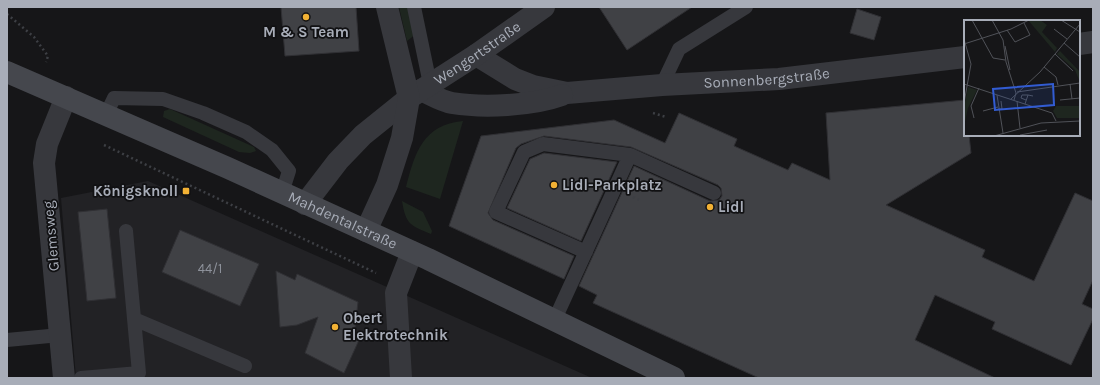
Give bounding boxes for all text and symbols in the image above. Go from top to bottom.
marker: M & S Team [301,12,311,22]
street label: Wengertstraße [430,17,524,89]
inset map [964,20,1080,136]
place label: M & S Team [263,23,349,41]
street label: Sonnenbergstraße [703,64,831,92]
place label: Lidl-Parkplatz [562,176,662,194]
marker: Lidl-Parkplatz [549,180,559,190]
place label: Königsknoll [93,182,178,200]
marker: Königsknoll [181,186,191,196]
street label: Mahdentalstraße [285,188,400,253]
place label: Lidl [718,198,744,216]
street label: Glemsweg [39,200,63,272]
marker: Lidl [705,202,715,212]
house number: 44/1 [198,261,222,276]
place label: Obert Elektrotechnik [343,309,448,344]
marker: Obert Elektrotechnik [330,322,340,332]

